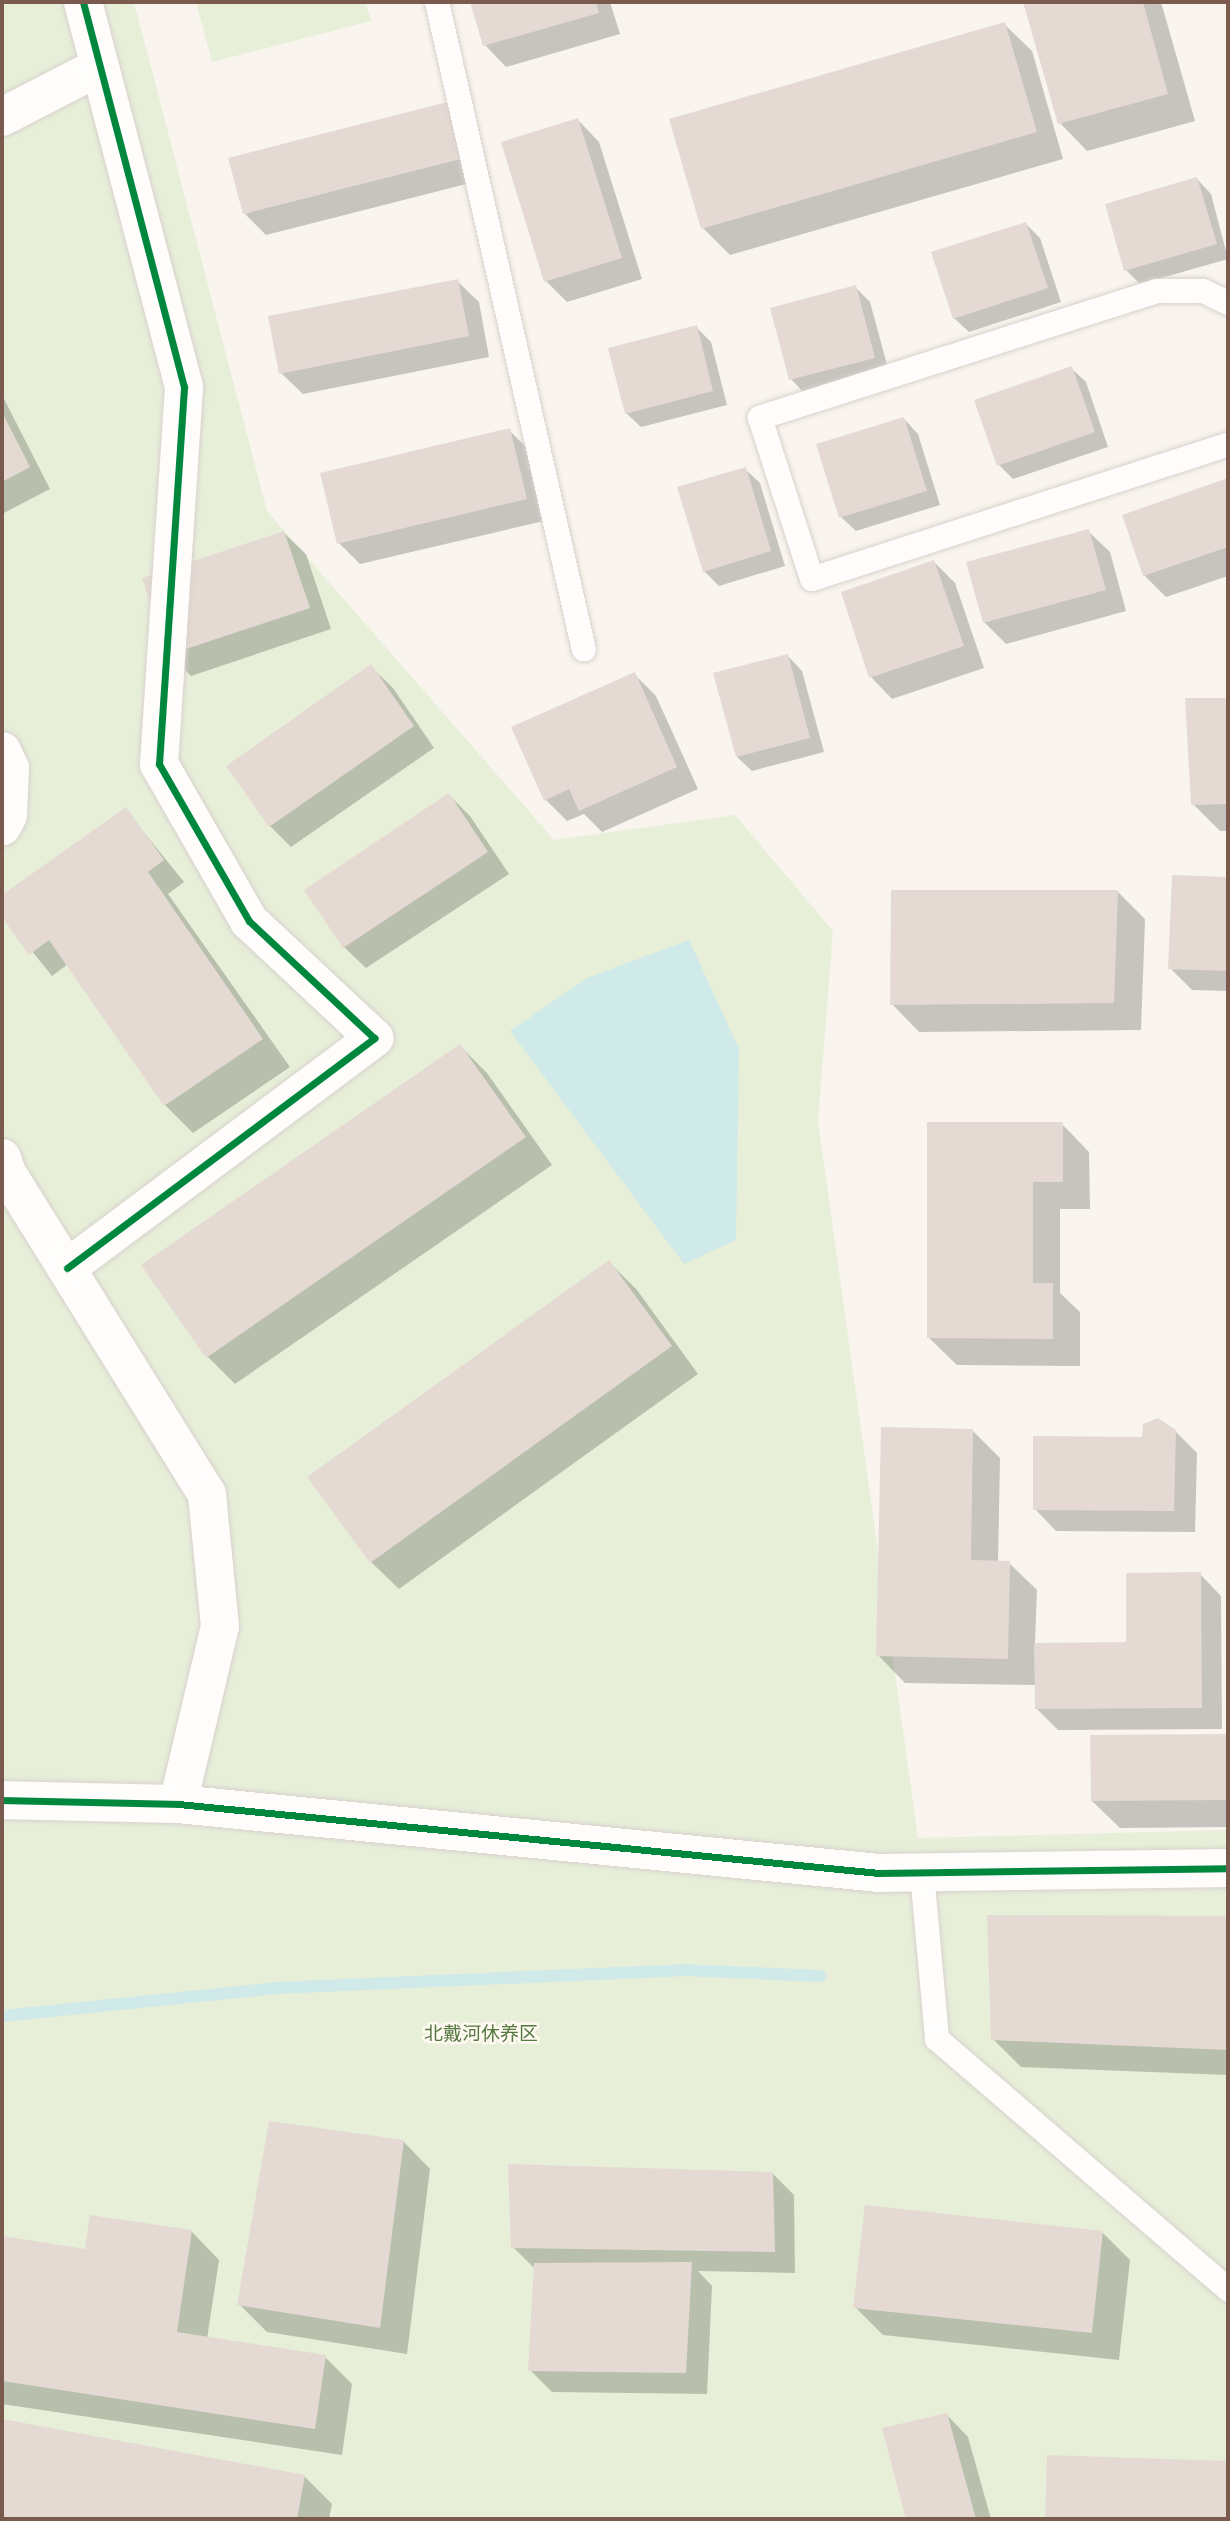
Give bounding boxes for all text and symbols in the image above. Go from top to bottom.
park label: 北戴河休养区 [424,2025,538,2047]

